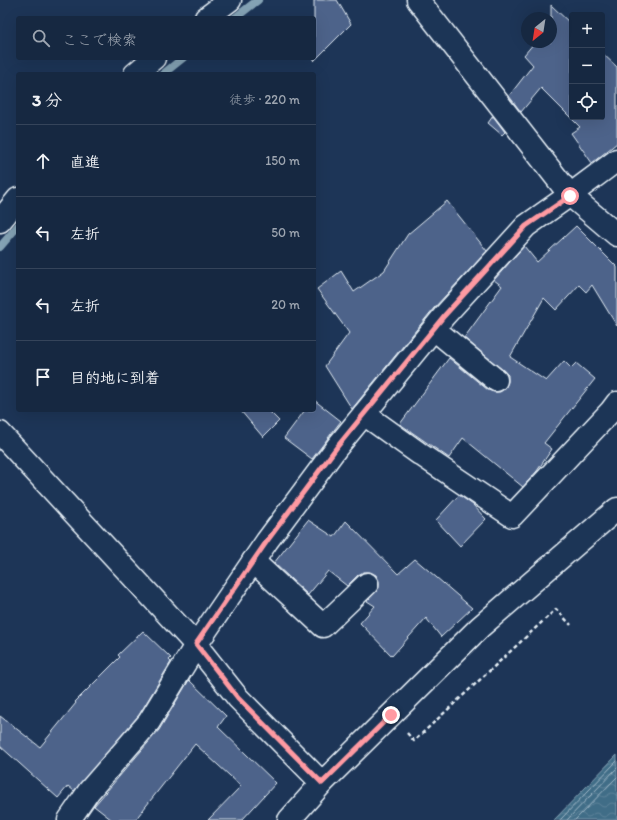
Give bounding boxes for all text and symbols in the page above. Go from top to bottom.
north arrow [521,12,557,48]
map controls [569,12,605,120]
button: + [569,12,605,48]
search box [16,16,316,60]
icon: search [30,27,52,49]
text: ここで検索 [62,31,137,49]
button: − [569,48,605,84]
button: locate [569,84,605,120]
text: 3 分 [32,90,62,110]
text: 徒歩 · 220 m [229,92,300,107]
icon: ahead [32,150,54,172]
text: 直進 [70,153,100,171]
text: 150 m [265,153,300,168]
route start [561,187,579,205]
icon: left [32,222,54,244]
text: 左折 [70,225,100,243]
text: 50 m [271,225,300,240]
icon: left [32,294,54,316]
text: 左折 [70,297,100,315]
text: 20 m [271,297,300,312]
icon: arrive [32,366,54,388]
text: 目的地に到着 [70,369,160,387]
route end [382,706,400,724]

